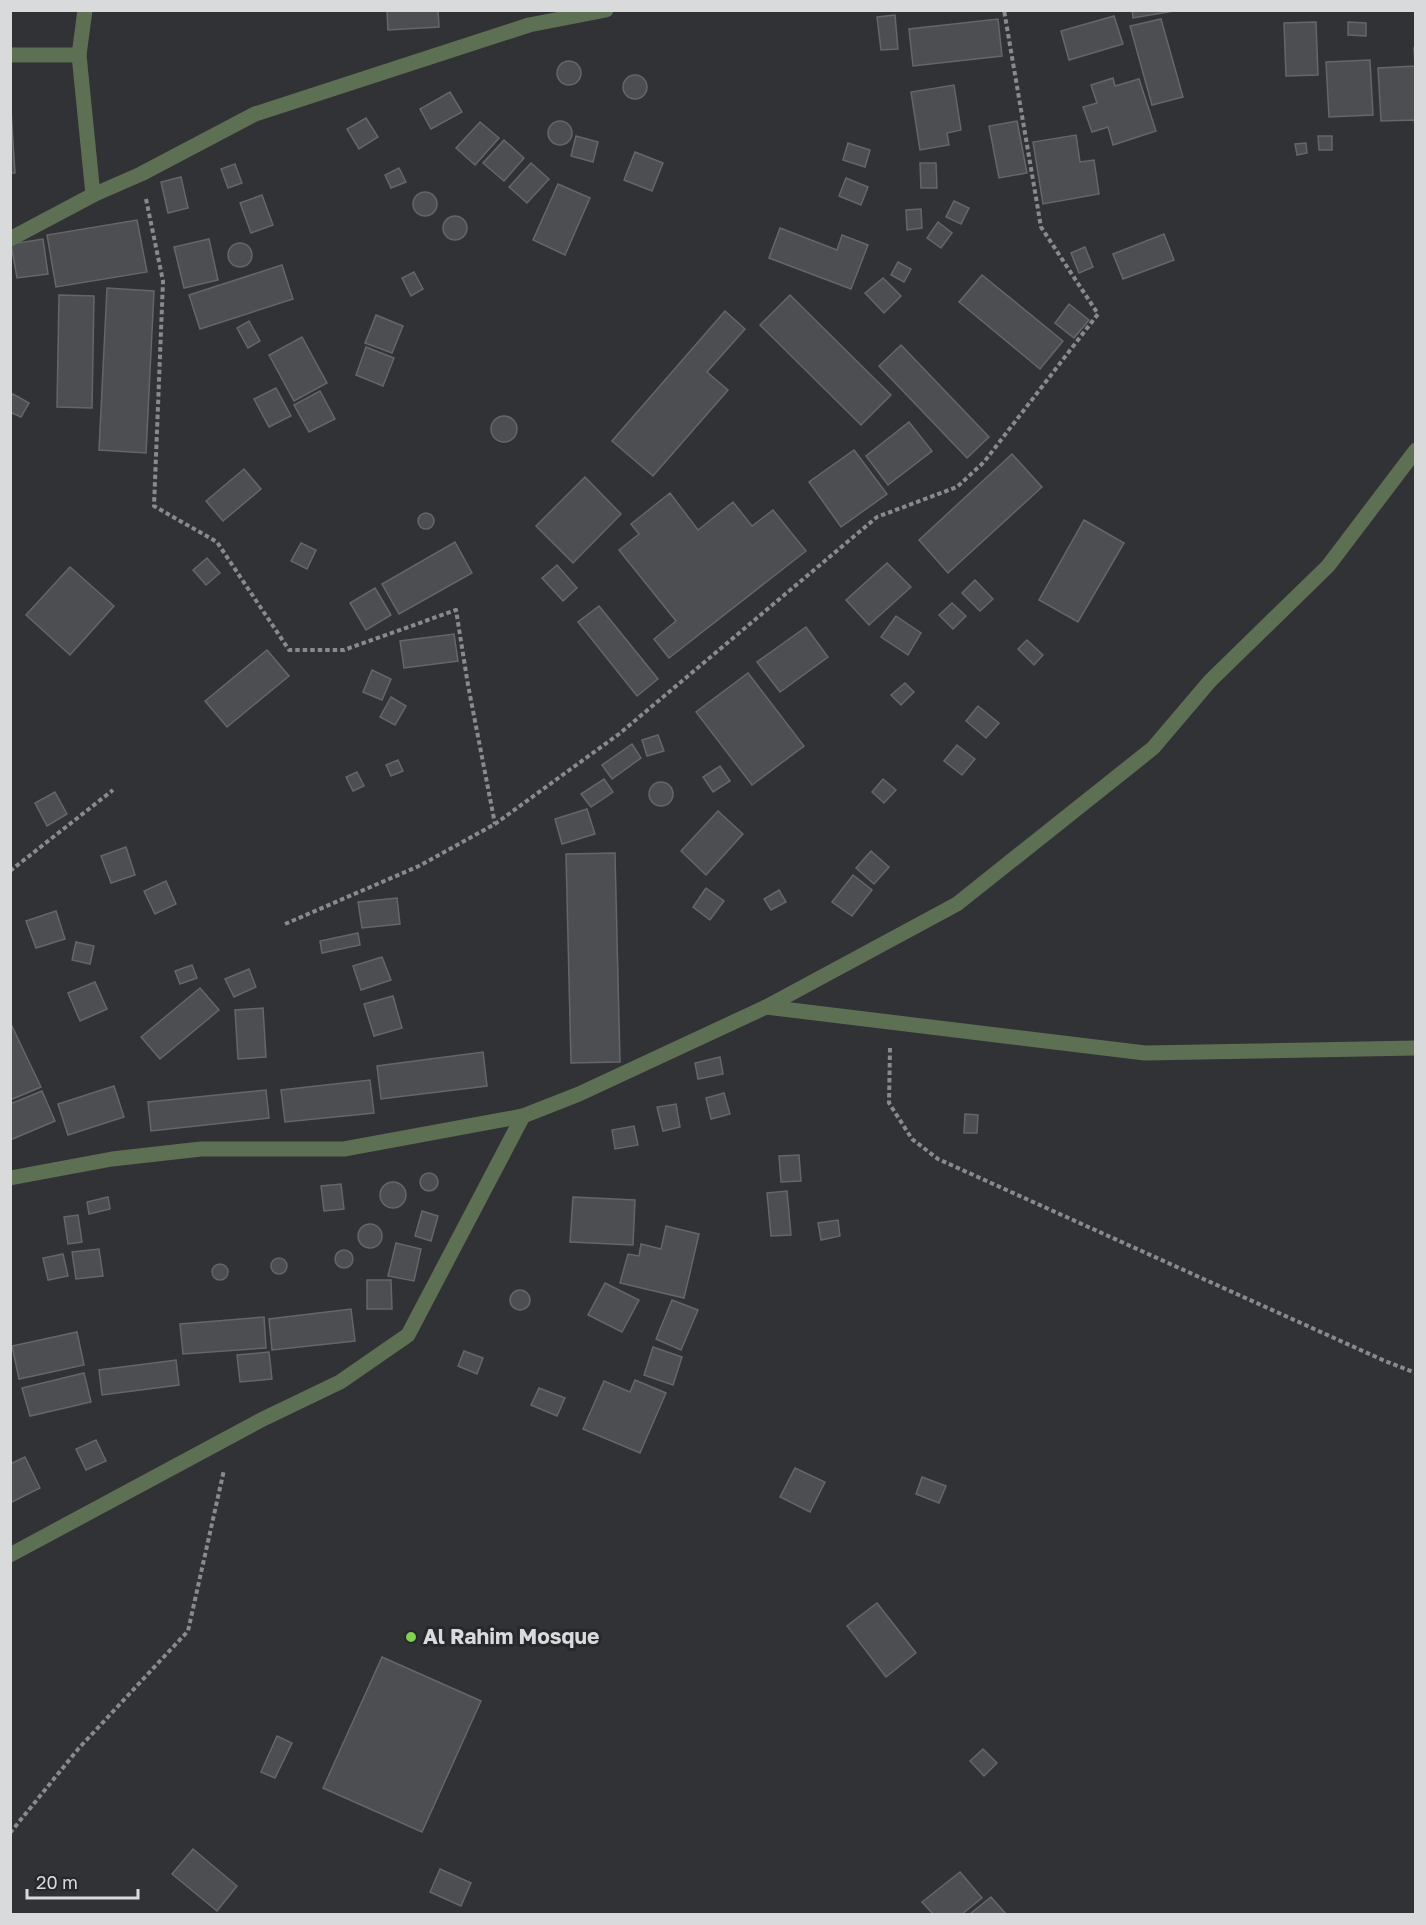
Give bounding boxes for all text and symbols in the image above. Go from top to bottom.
place label: Al Rahim Mosque [423,1623,599,1649]
marker: Al Rahim Mosque [404,1630,418,1644]
scale bar [27,1862,138,1900]
text: 20 m [36,1871,78,1893]

